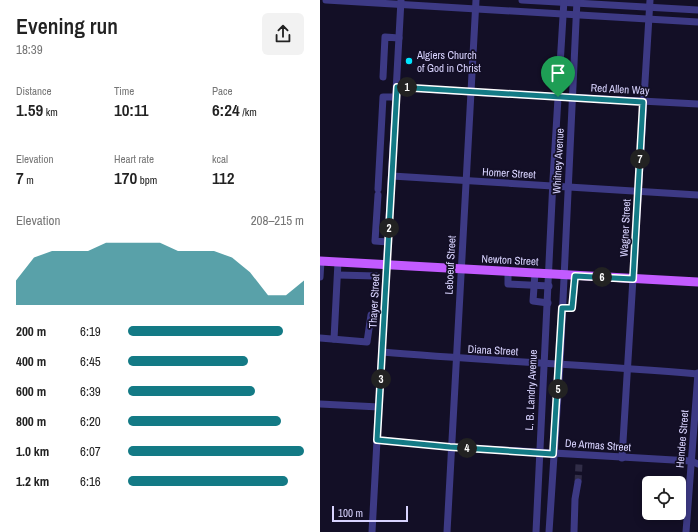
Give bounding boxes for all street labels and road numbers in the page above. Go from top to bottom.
street label: Red Allen Way [590,80,650,98]
street label: Whitney Avenue [549,128,567,194]
street label: Homer Street [482,165,537,181]
street label: Wagner Street [616,198,634,257]
street label: Leboeuf Street [441,235,459,295]
street label: Newton Street [481,252,539,269]
street label: Thayer Street [366,273,382,329]
street label: Diana Street [467,342,519,358]
street label: L. B. Landry Avenue [522,349,540,431]
street label: Hendee Street [672,409,692,469]
street label: De Armas Street [564,436,632,454]

